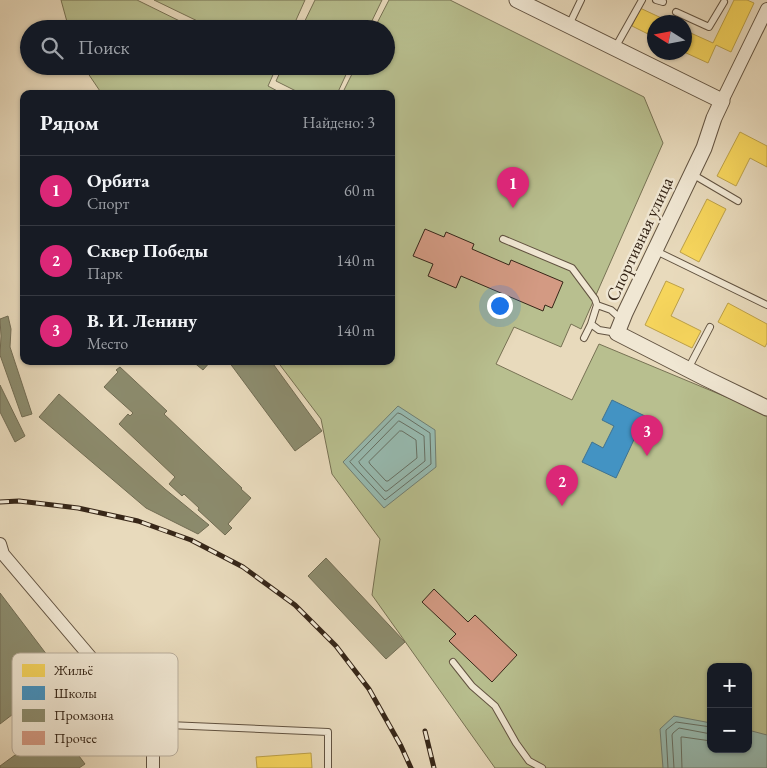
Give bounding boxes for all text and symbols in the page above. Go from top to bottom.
north arrow [647,15,692,60]
search box [20,20,395,75]
icon: search [38,34,66,62]
text: Поиск [78,35,130,60]
text: Рядом [40,109,99,136]
text: Найдено: 3 [303,112,375,133]
pin: 1 [497,167,529,208]
text: Орбита [87,168,149,193]
street label: Спортивная улица [600,172,678,305]
text: 1 [52,180,60,201]
text: 60 m [344,180,375,201]
text: Спорт [87,193,129,214]
text: Сквер Победы [87,238,208,263]
text: 2 [52,250,60,271]
text: 140 m [336,250,375,271]
text: Парк [87,263,123,284]
your location [487,293,513,319]
text: В. И. Ленину [87,308,197,333]
text: 3 [52,320,60,341]
text: 140 m [336,320,375,341]
text: Место [87,333,128,354]
pin: 3 [631,415,663,456]
pin: 2 [546,465,578,506]
legend [12,653,178,756]
text: Жильё [53,661,94,679]
map controls [707,663,752,753]
button: + [707,663,752,708]
text: Школы [54,684,97,702]
text: Промзона [54,706,114,724]
button: − [707,708,752,753]
text: Прочее [54,729,97,747]

